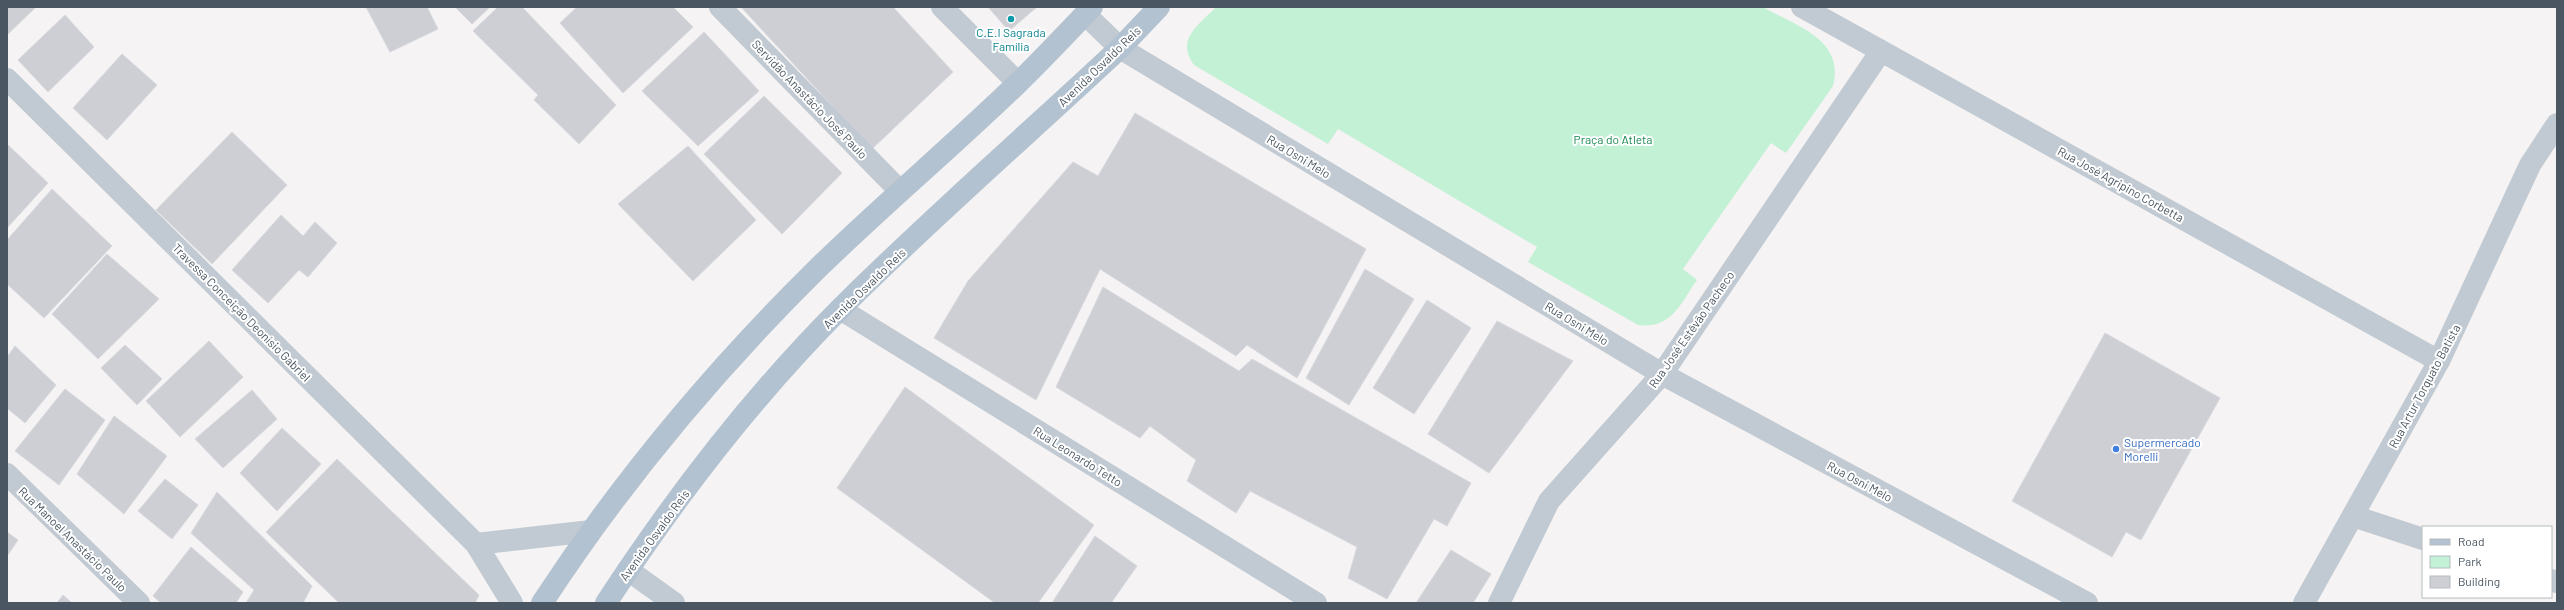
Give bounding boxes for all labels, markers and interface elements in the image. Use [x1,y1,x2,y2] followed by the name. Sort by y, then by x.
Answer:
[1006,14,1016,24] marker: C.E.I Sagrada Família
[1055,23,1143,109] street label: Avenida Osvaldo Reis
[976,25,1046,53] place label: C.E.I Sagrada Família
[750,37,870,161] street label: Servidão Anastácio José Paulo
[1265,132,1333,180] street label: Rua Osni Melo
[1574,132,1652,146] park label: Praça do Atleta
[2055,143,2187,225] street label: Rua José Agripino Corbetta
[170,240,314,384] street label: Travessa Conceição Deonísio Gabriel
[820,245,908,331] street label: Avenida Osvaldo Reis
[1645,268,1737,390] street label: Rua José Estêvão Pacheco
[1543,299,1611,347] street label: Rua Osni Melo
[2385,322,2463,450] street label: Rua Artur Torquato Batista
[1031,423,1125,489] street label: Rua Leonardo Tetto
[2124,435,2201,463] place label: Supermercado Morelli
[2111,444,2121,454] marker: Supermercado Morelli
[1825,458,1895,504] street label: Rua Osni Melo
[16,484,130,594] street label: Rua Manoel Anastácio Paulo
[616,487,692,583] street label: Avenida Osvaldo Reis
[2422,526,2552,598] legend
[2458,534,2485,548] text: Road
[2458,554,2482,568] text: Park
[2458,574,2500,588] text: Building

